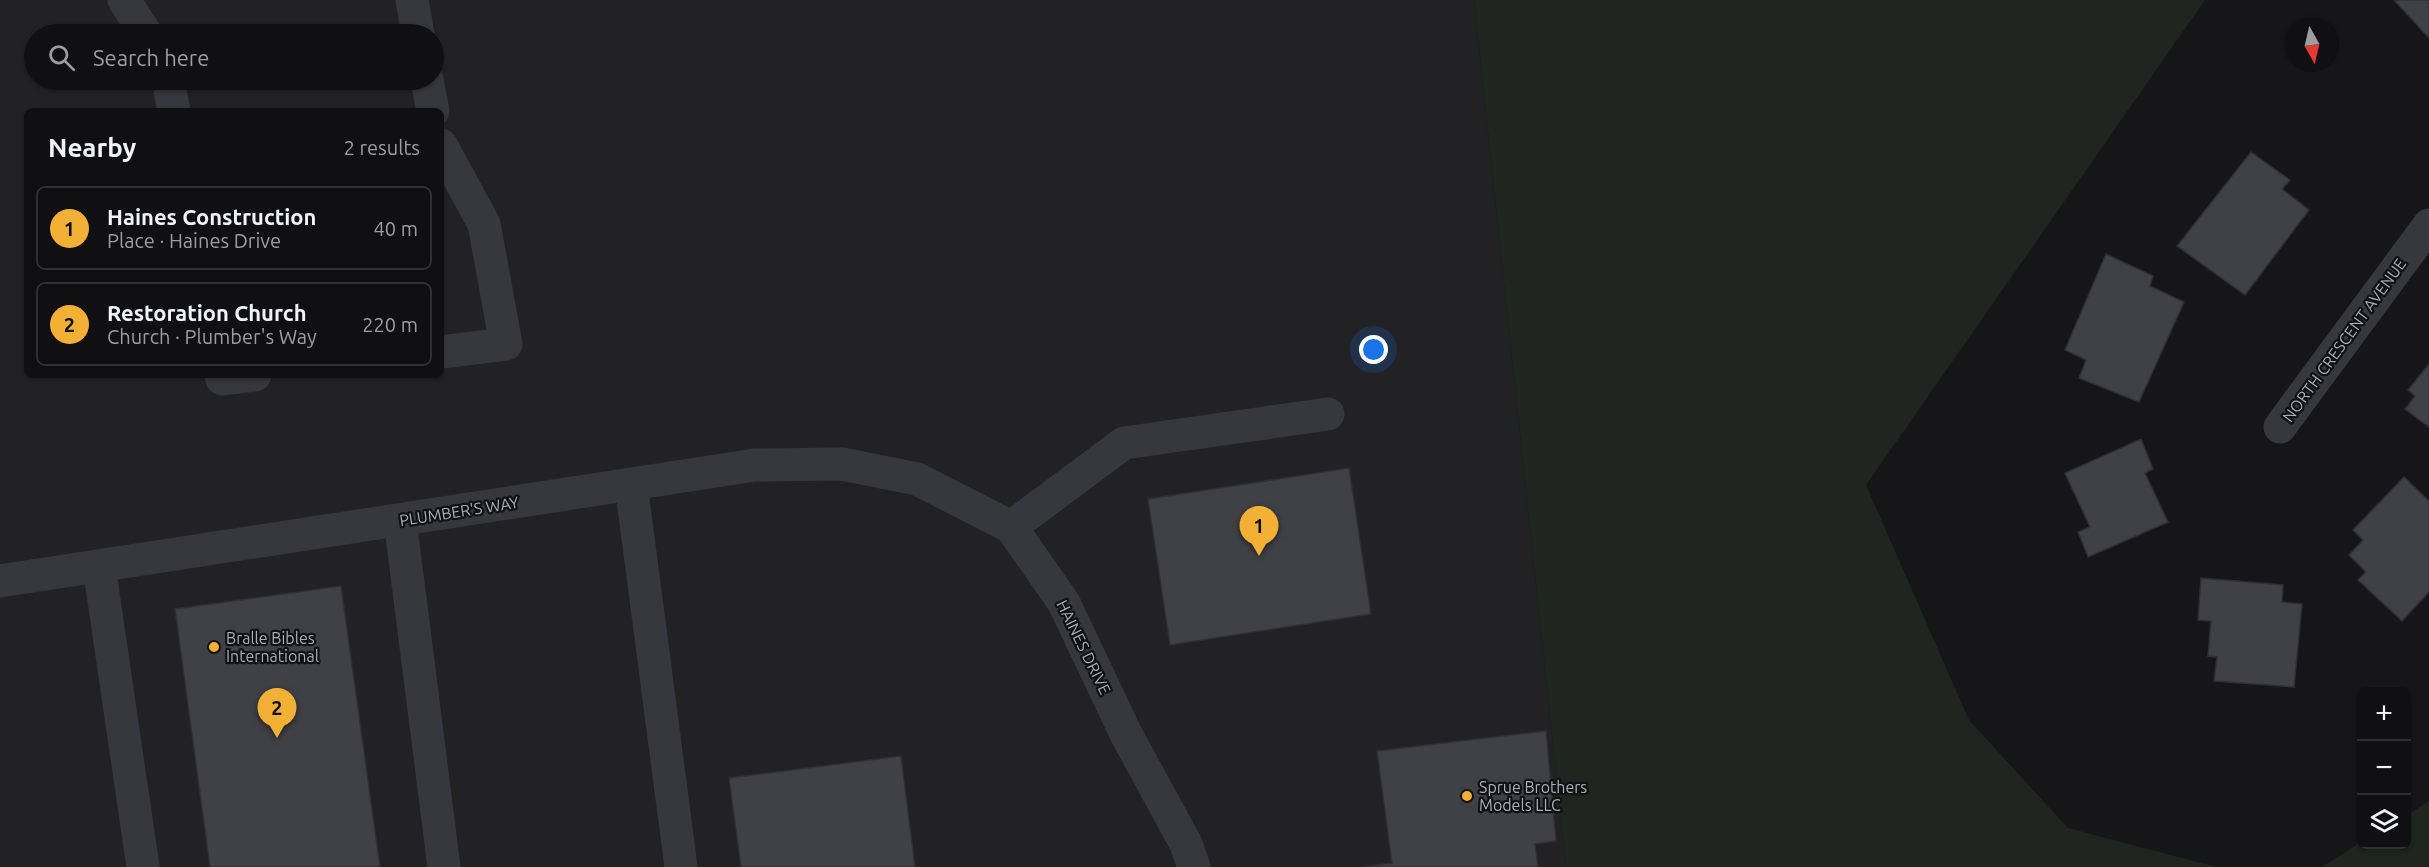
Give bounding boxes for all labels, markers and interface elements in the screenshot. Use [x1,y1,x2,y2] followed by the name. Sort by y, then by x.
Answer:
[2285,18,2339,72] north arrow
[24,24,444,90] search box
[45,41,78,74] icon: search
[93,45,209,70] text: Search here
[48,133,136,162] text: Nearby
[344,136,420,159] text: 2 results
[107,204,316,229] text: Haines Construction
[64,217,75,240] text: 1
[374,217,418,240] text: 40 m
[107,229,281,252] text: Place · Haines Drive
[2279,255,2409,425] street label: NORTH CRESCENT AVENUE
[107,300,307,325] text: Restoration Church
[64,313,75,336] text: 2
[362,313,418,336] text: 220 m
[107,325,317,348] text: Church · Plumber's Way
[1359,335,1388,364] your location
[398,493,521,529] street label: PLUMBER'S WAY
[1240,506,1278,556] pin: 1
[1053,597,1115,697] street label: HAINES DRIVE
[226,629,319,665] place label: Bralle Bibles International
[207,640,221,654] marker: Bralle Bibles International
[2357,687,2411,849] map controls
[2357,687,2411,741] button: +
[258,688,296,738] pin: 2
[2357,741,2411,795] button: −
[1479,778,1587,814] place label: Sprue Brothers Models LLC
[1460,789,1474,803] marker: Sprue Brothers Models LLC
[2357,795,2411,849] button: layers

